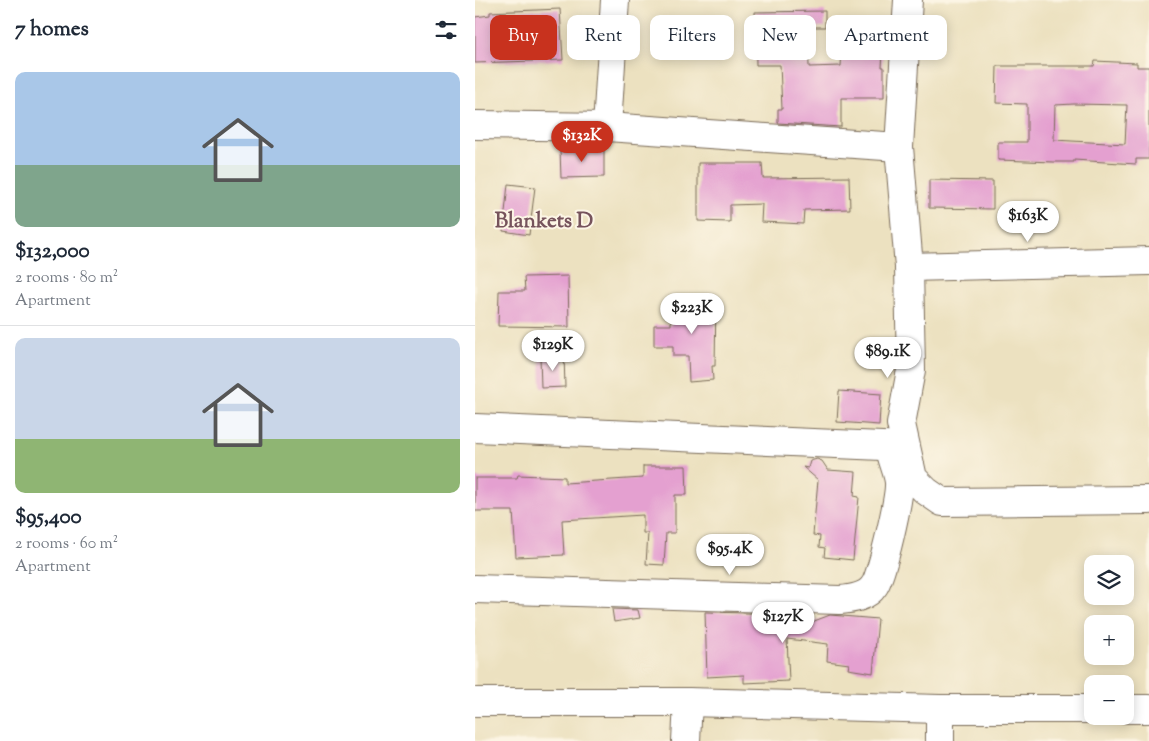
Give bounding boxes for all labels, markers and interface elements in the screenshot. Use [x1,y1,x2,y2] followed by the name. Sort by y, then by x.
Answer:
[15,15,89,45] text: 7 homes
[490,15,557,60] chip: Buy
[567,15,640,60] chip: Rent
[650,15,734,60] chip: Filters
[744,15,816,60] chip: New
[826,15,947,60] chip: Apartment
[432,16,460,44] icon: filters
[193,105,283,195] icon: home
[547,120,617,163] pin: $132K
[562,125,602,148] text: $132K
[993,200,1063,243] pin: $163K
[1008,205,1048,228] text: $163K
[495,207,594,237] district label: Blankets D
[15,237,90,267] text: $132,000
[15,267,118,290] text: 2 rooms · 80 m²
[15,290,91,313] text: Apartment
[657,292,727,335] pin: $223K
[671,297,713,320] text: $223K
[518,330,588,372] pin: $129K
[533,334,573,357] text: $129K
[847,336,929,379] pin: $89.1K
[865,341,911,364] text: $89.1K
[193,370,283,460] icon: home
[15,503,82,533] text: $95,400
[15,533,118,556] text: 2 rooms · 60 m²
[689,534,771,576] pin: $95.4K
[707,538,753,561] text: $95.4K
[1084,555,1134,725] map controls
[1084,555,1134,605] button: layers
[15,556,91,579] text: Apartment
[748,602,818,644] pin: $127K
[762,606,804,629] text: $127K
[1084,615,1134,665] button: +
[1084,675,1134,725] button: −

